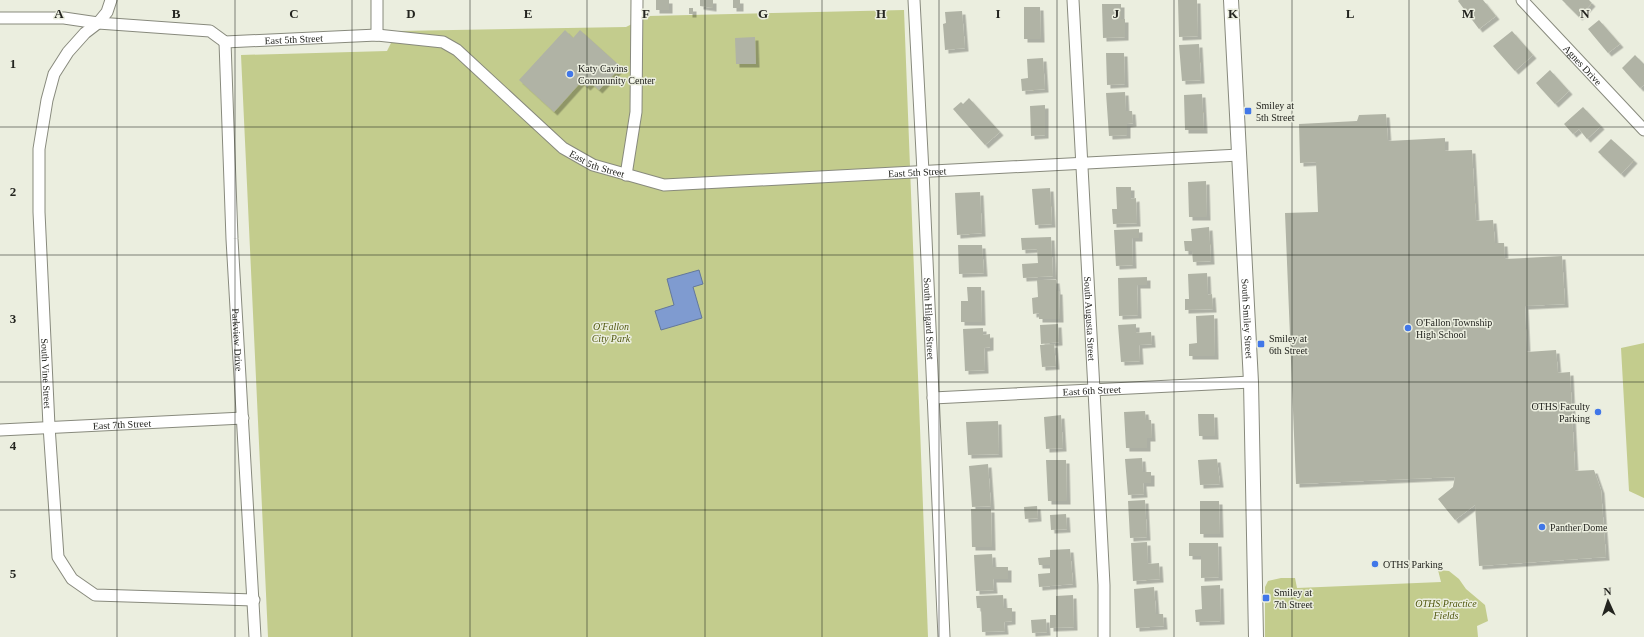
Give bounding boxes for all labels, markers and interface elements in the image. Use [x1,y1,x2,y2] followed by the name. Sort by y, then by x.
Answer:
[54,6,64,21] text: A
[172,6,181,21] text: B
[289,6,299,21] text: C
[406,6,416,21] text: D
[524,6,532,21] text: E
[642,6,650,21] text: F
[758,6,768,21] text: G
[876,6,886,21] text: H
[995,6,1001,21] text: I
[1113,6,1120,21] text: J
[1228,6,1239,21] text: K
[1346,6,1355,21] text: L
[1462,6,1474,21] text: M
[1580,6,1590,21] text: N
[264,32,323,46] street label: East 5th Street
[1561,43,1604,88] street label: Agnes Drive
[10,56,16,71] text: 1
[578,63,656,86] place label: Katy Cavins Community Center
[565,69,575,79] marker: Katy Cavins Community Center
[1256,100,1295,123] place label: Smiley at 5th Street
[1243,106,1253,116] marker: Smiley at 5th Street
[567,148,626,180] street label: East 5th Street
[888,165,947,179] street label: East 5th Street
[10,184,16,199] text: 2
[1082,276,1097,361] street label: South Augusta Street
[922,277,936,360] street label: South Hilgard Street
[1240,278,1255,359] street label: South Smiley Street
[230,308,245,372] street label: Parkview Drive
[10,311,17,326] text: 3
[1416,317,1492,340] place label: O'Fallon Township High School
[592,321,631,344] park label: O'Fallon City Park
[1403,323,1413,333] marker: O'Fallon Township High School
[1269,333,1308,356] place label: Smiley at 6th Street
[39,338,53,409] street label: South Vine Street
[1256,339,1266,349] marker: Smiley at 6th Street
[1062,384,1121,397] street label: East 6th Street
[1531,401,1590,424] place label: OTHS Faculty Parking
[1593,407,1603,417] marker: OTHS Faculty Parking
[92,418,152,431] street label: East 7th Street
[10,438,17,453] text: 4
[1537,522,1547,532] marker: Panther Dome
[1550,522,1608,533] place label: Panther Dome
[1370,559,1380,569] marker: OTHS Parking
[1383,559,1443,570] place label: OTHS Parking
[10,566,17,581] text: 5
[1588,581,1628,621] north arrow
[1603,585,1612,597] text: N
[1274,587,1313,610] place label: Smiley at 7th Street
[1261,593,1271,603] marker: Smiley at 7th Street
[1415,598,1477,621] park label: OTHS Practice Fields

